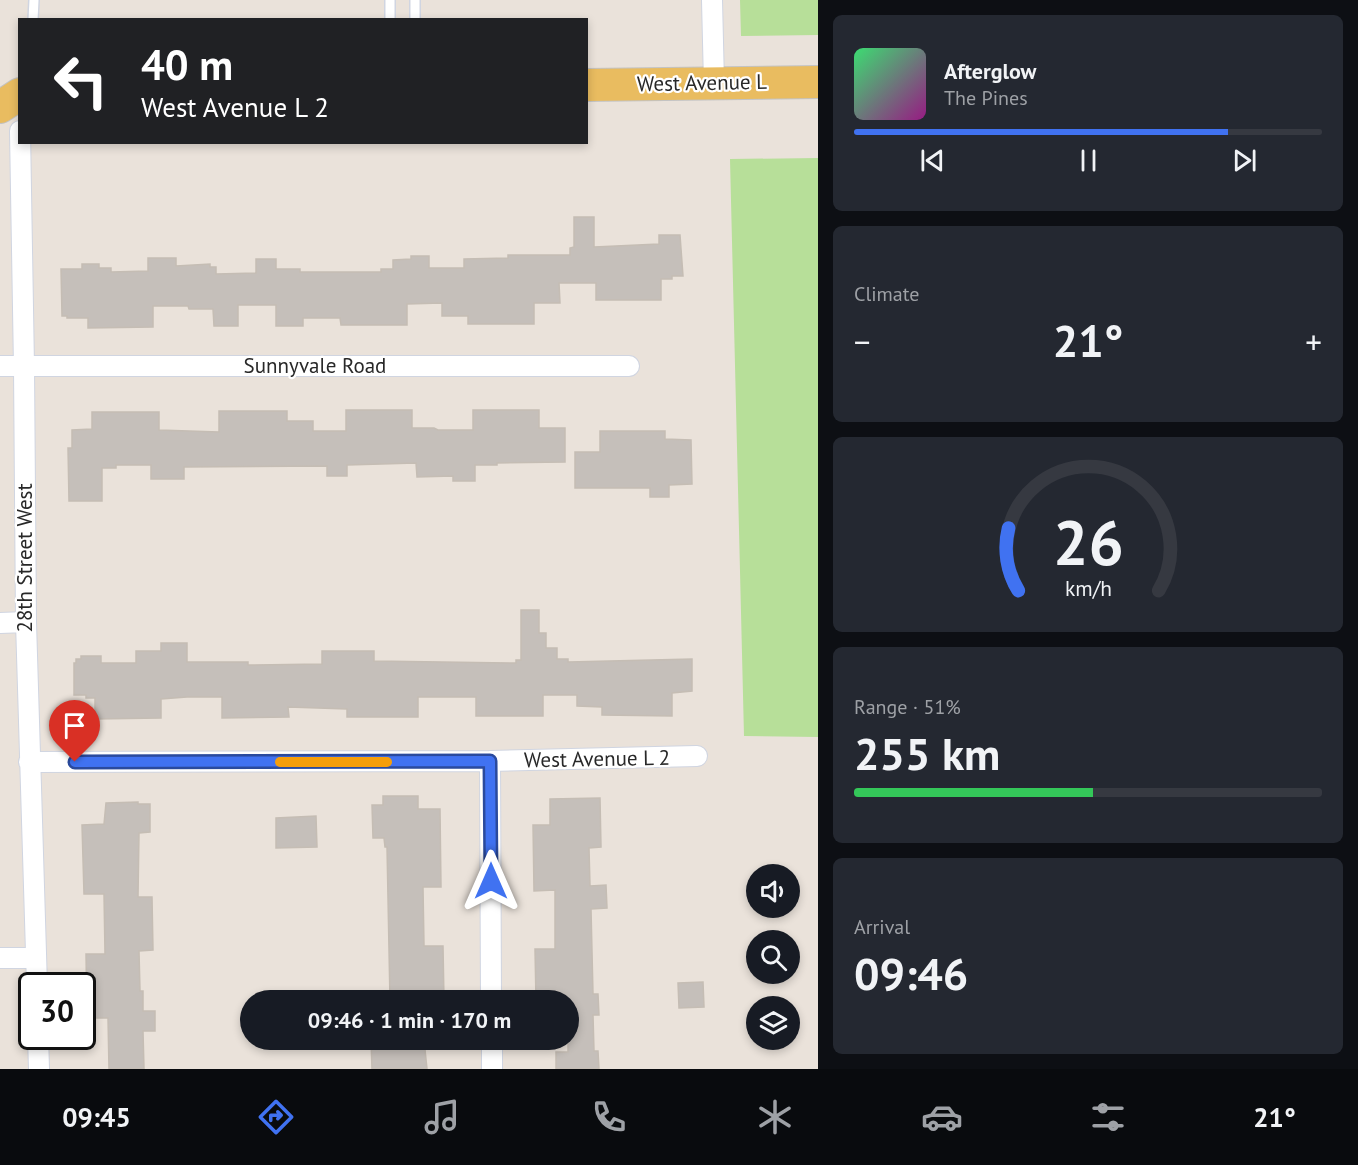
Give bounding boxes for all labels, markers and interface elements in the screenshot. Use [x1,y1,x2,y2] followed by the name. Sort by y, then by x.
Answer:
[141,37,233,92] text: 40 m
[42,42,120,120] icon: left
[944,57,1036,85] text: Afterglow
[637,68,767,97] street label: West Avenue L
[944,85,1028,111] text: The Pines
[141,90,329,124] text: West Avenue L 2
[916,144,949,177] icon: previous
[1072,144,1105,177] icon: pause
[1228,144,1261,177] icon: next
[854,281,920,307] text: Climate
[1053,311,1123,369] text: 21°
[854,320,871,363] text: −
[1305,320,1322,363] text: +
[244,352,386,379] street label: Sunnyvale Road
[11,483,38,633] street label: 28th Street West
[1053,502,1123,583] text: 26
[1064,575,1111,603] text: km/h
[854,694,961,720] text: Range · 51%
[49,700,100,762] pin
[58,709,91,742] icon: arrive
[854,724,1000,782] text: 255 km
[524,744,670,773] street label: West Avenue L 2
[459,849,523,913] position arrow
[746,864,800,1050] map controls
[746,864,800,918] button: sound
[854,914,910,940] text: Arrival
[746,930,800,984] button: search
[854,944,968,1002] text: 09:46
[18,972,96,1050] speed limit sign: 30
[746,996,800,1050] button: layers
[308,1006,511,1034] text: 09:46 · 1 min · 170 m
[255,1096,297,1138] icon: directions
[421,1096,463,1138] icon: music
[588,1096,630,1138] icon: phone
[754,1096,796,1138] icon: climate
[921,1096,963,1138] icon: car
[1087,1096,1129,1138] icon: filters
[62,1100,131,1134] text: 09:45
[1253,1100,1296,1134] text: 21°

